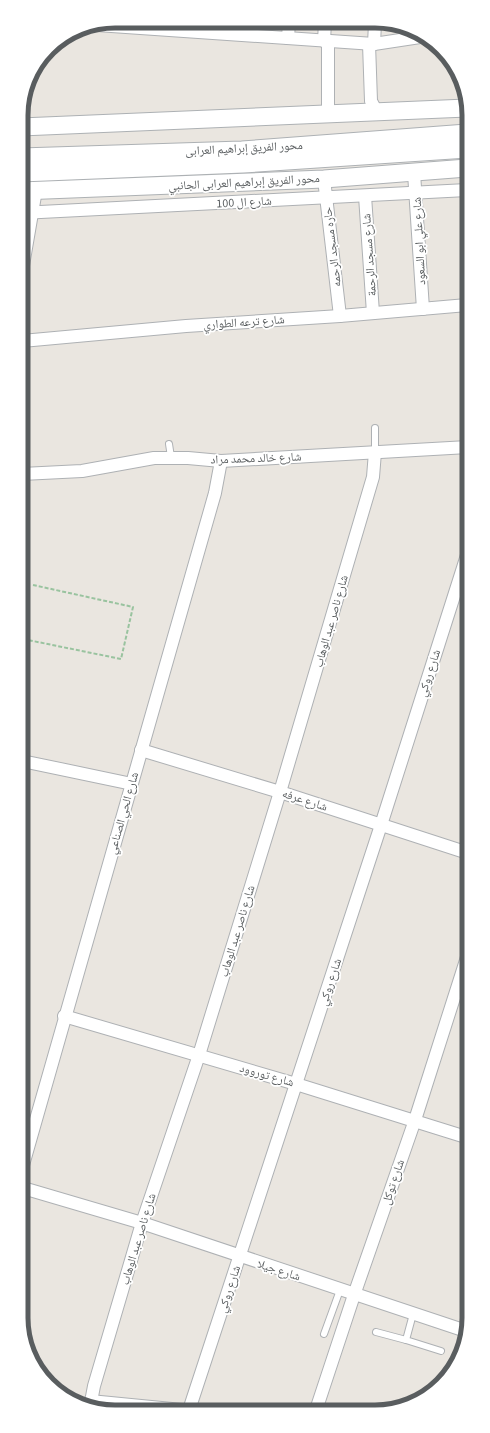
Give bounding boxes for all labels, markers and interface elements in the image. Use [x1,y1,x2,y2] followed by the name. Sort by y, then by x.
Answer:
[185,137,303,160] street label: محور الفريق إبراهيم العرابى
[168,170,320,196] street label: محور الفريق إبراهيم العرابى الجانبي
[216,193,272,212] street label: شارع ال 100
[409,196,431,285] street label: شارع علي ابو السعود
[319,206,346,288] street label: حاره مسجد الرحمه
[358,213,381,297] street label: شارع مسجد الرحمة
[203,311,285,335] street label: شارع ترعه الطواري
[210,448,302,469] street label: شارع خالد محمد مراد
[310,573,353,669] street label: شارع ناصر عبد الوهاب
[414,647,446,699] street label: شارع روكي
[104,770,144,857] street label: شارع الحي الصناعي
[280,785,330,816] street label: شارع عرفه
[215,883,260,979] street label: شارع ناصر عبد الوهاب
[315,956,347,1008] street label: شارع روكي
[238,1060,296,1091] street label: شارع توروود
[378,1157,409,1207] street label: شارع توكل
[116,1191,161,1287] street label: شارع ناصر عبد الوهاب
[255,1256,303,1285] street label: شارع جيلا
[214,1263,246,1315] street label: شارع روكي

